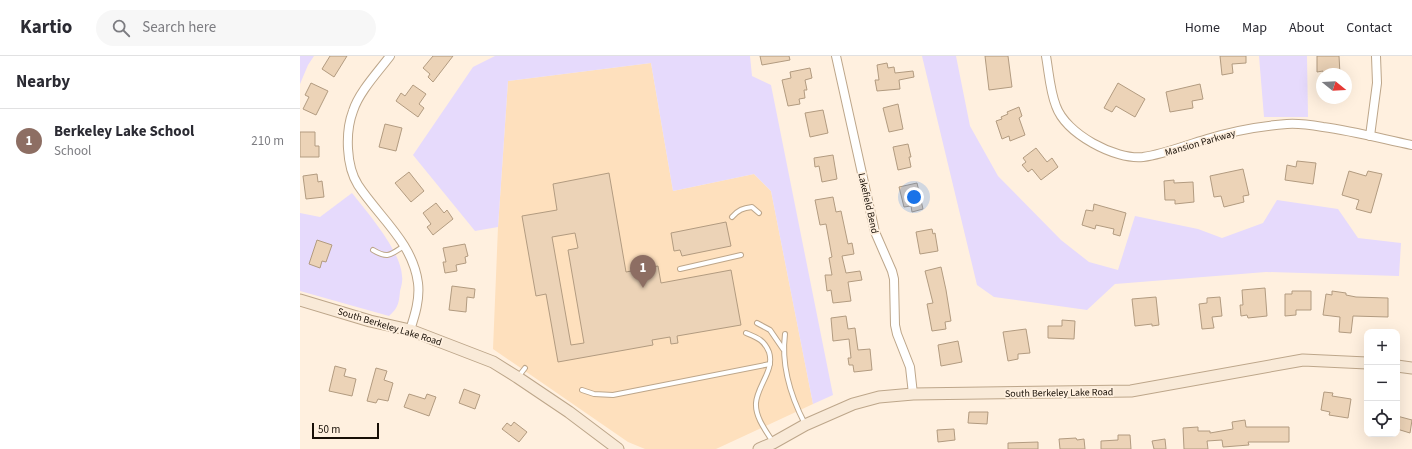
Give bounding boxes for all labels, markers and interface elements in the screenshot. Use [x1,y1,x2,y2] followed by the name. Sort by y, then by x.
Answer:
[96,10,376,46] search box
[20,14,72,41] text: Kartio
[110,17,132,39] icon: search
[142,17,216,38] text: Search here
[1185,18,1220,38] text: Home
[1242,18,1267,38] text: Map
[1289,18,1324,38] text: About
[1346,18,1392,38] text: Contact
[1316,68,1352,104] north arrow
[16,70,70,94] text: Nearby
[54,121,194,142] text: Berkeley Lake School
[1163,126,1238,160] street label: Mansion Parkway
[26,132,32,150] text: 1
[251,132,284,150] text: 210 m
[54,142,91,160] text: School
[854,171,882,235] street label: Lakefield Bend
[904,187,924,207] your location
[630,255,656,288] pin: 1
[336,304,444,349] street label: South Berkeley Lake Road
[1364,329,1400,437] map controls
[1364,329,1400,365] button: +
[1364,365,1400,401] button: −
[1005,385,1113,401] street label: South Berkeley Lake Road
[1364,401,1400,437] button: locate
[312,421,379,440] scale bar
[318,422,340,437] text: 50 m

